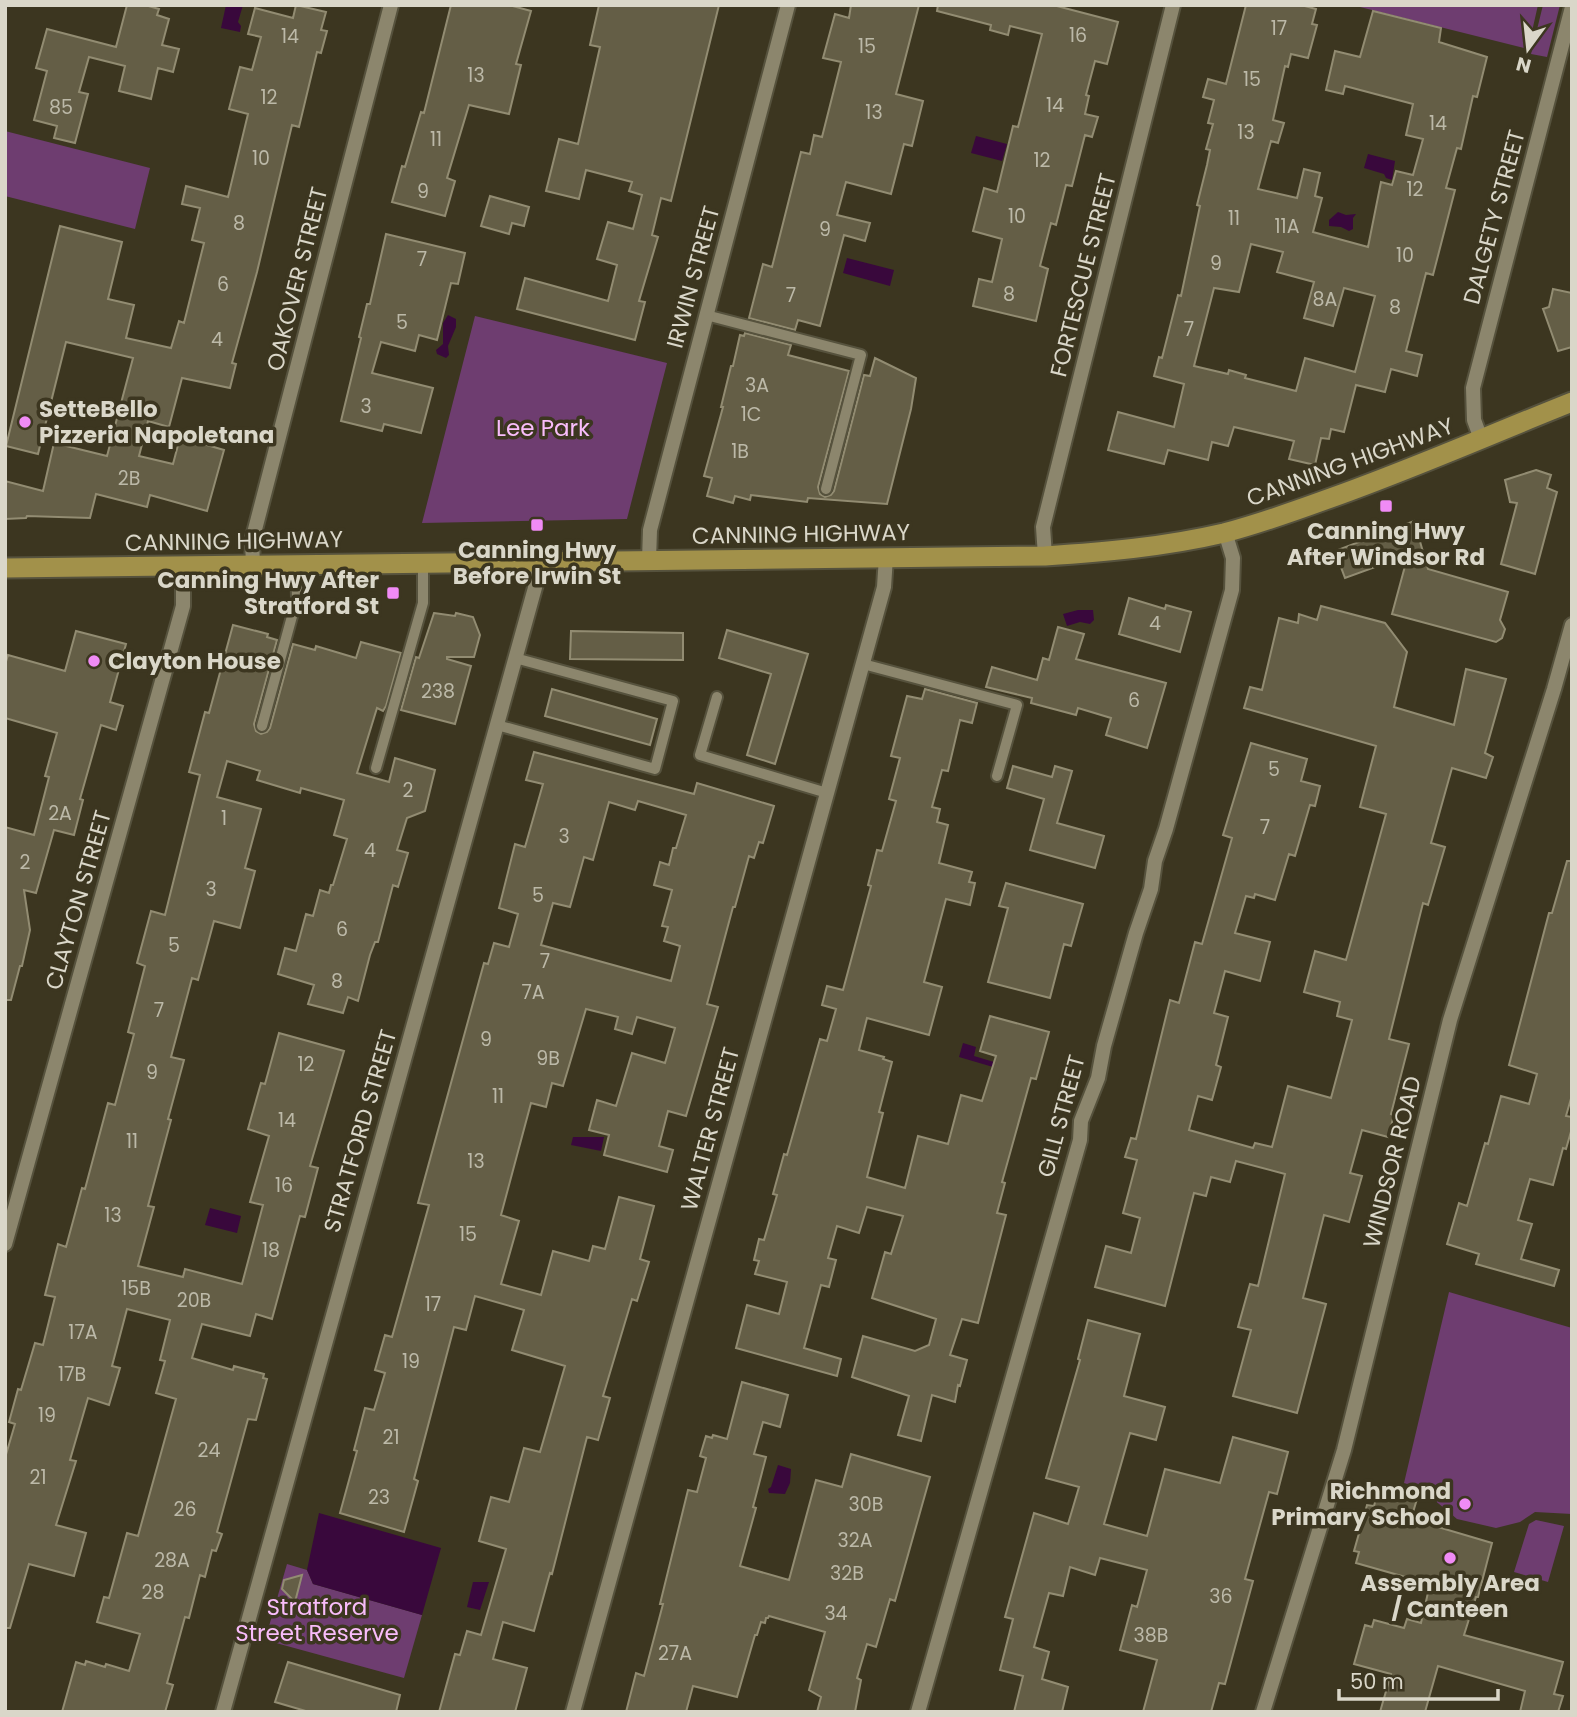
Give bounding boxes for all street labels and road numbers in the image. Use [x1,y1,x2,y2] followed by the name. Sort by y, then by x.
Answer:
[1455,126,1533,308] street label: DALGETY STREET
[1042,170,1124,380] street label: FORTESCUE STREET
[259,183,335,375] street label: OAKOVER STREET
[659,202,727,352] street label: IRWIN STREET
[1242,410,1458,514] street label: CANNING HIGHWAY
[692,516,910,552] street label: CANNING HIGHWAY
[125,523,343,559] street label: CANNING HIGHWAY
[37,806,119,994] street label: CLAYTON STREET
[316,1026,404,1236] street label: STRATFORD STREET
[673,1044,747,1214] street label: WALTER STREET
[1029,1051,1093,1181] street label: GILL STREET
[1355,1073,1429,1251] street label: WINDSOR ROAD

